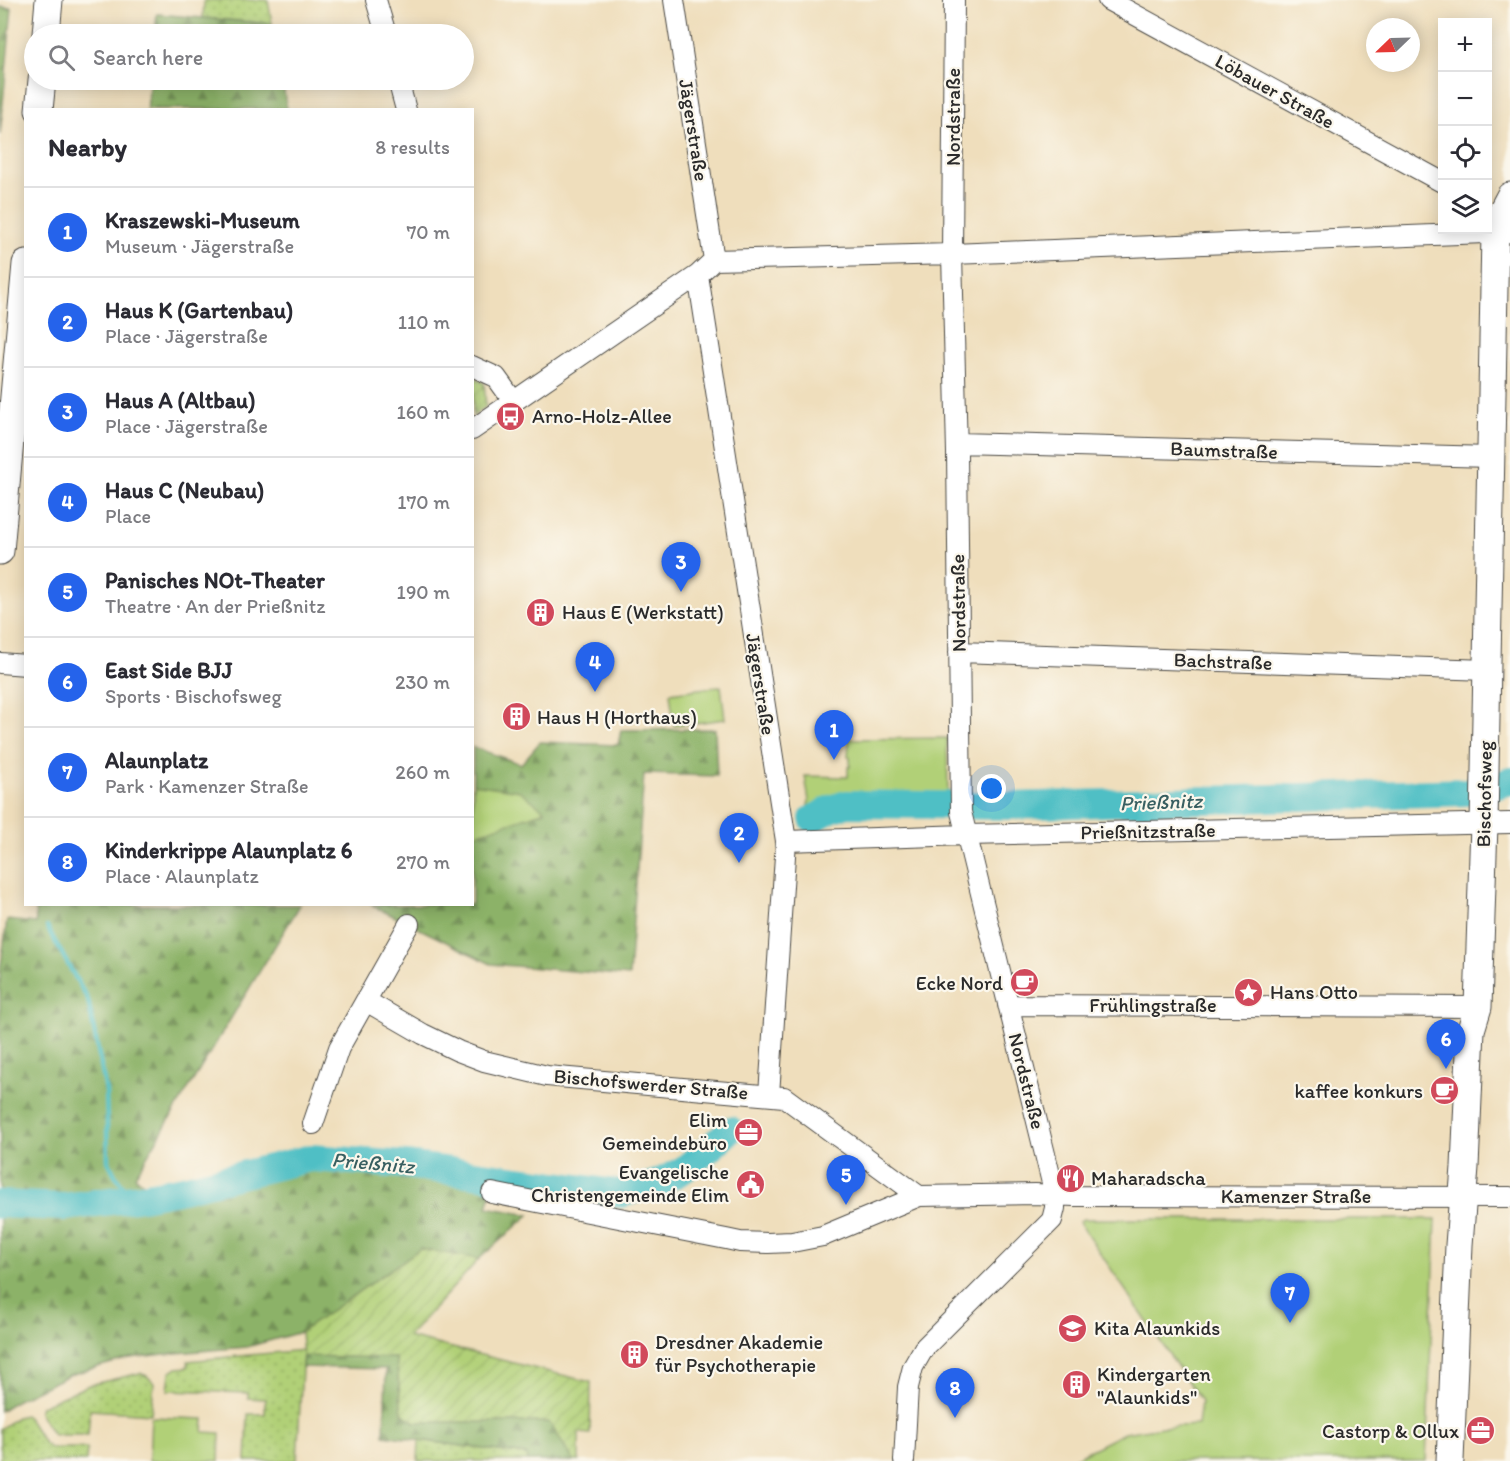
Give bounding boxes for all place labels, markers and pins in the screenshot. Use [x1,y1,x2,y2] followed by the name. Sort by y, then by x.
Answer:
[495,400,527,432] bus stop icon: Arno-Holz-Allee
[532,404,672,428] place label: Arno-Holz-Allee
[662,542,700,592] pin: 3
[525,596,557,628] building icon: Haus E (Werkstatt)
[562,600,724,624] place label: Haus E (Werkstatt)
[576,642,614,692] pin: 4
[500,701,532,733] building icon: Haus H (Horthaus)
[537,705,697,729] place label: Haus H (Horthaus)
[814,710,854,760] pin: 1
[720,814,758,863] pin: 2
[1008,967,1040,999] cafe icon: Ecke Nord
[916,971,1003,995] place label: Ecke Nord
[1233,976,1265,1008] place icon: Hans Otto
[1270,980,1358,1004] place label: Hans Otto
[1426,1020,1466,1069] pin: 6
[1428,1075,1460,1107] cafe icon: kaffee konkurs
[1294,1079,1423,1103] place label: kaffee konkurs
[602,1108,727,1155] place label: Elim Gemeindebüro
[732,1116,764,1148] office icon: Elim Gemeindebüro
[826,1156,866,1205] pin: 5
[531,1160,729,1207] place label: Evangelische Christengemeinde Elim
[1054,1162,1086,1194] restaurant icon: Maharadscha
[1091,1166,1206,1190] place label: Maharadscha
[734,1168,766,1200] public building icon: Evangelische Christengemeinde Elim
[1270,1274,1310,1323] pin: 7
[1057,1312,1089,1344] school or university icon: Kita Alaunkids
[1094,1316,1220,1340] place label: Kita Alaunkids
[655,1330,823,1377] place label: Dresdner Akademie für Psychotherapie
[618,1338,650,1370] building icon: Dresdner Akademie für Psychotherapie
[1097,1362,1211,1409] place label: Kindergarten "Alaunkids"
[936,1368,974,1418] pin: 8
[1060,1369,1092,1401] building icon: Kindergarten "Alaunkids"
[1464,1415,1496,1447] office icon: Castorp & Ollux
[1322,1419,1459,1443] place label: Castorp & Ollux

